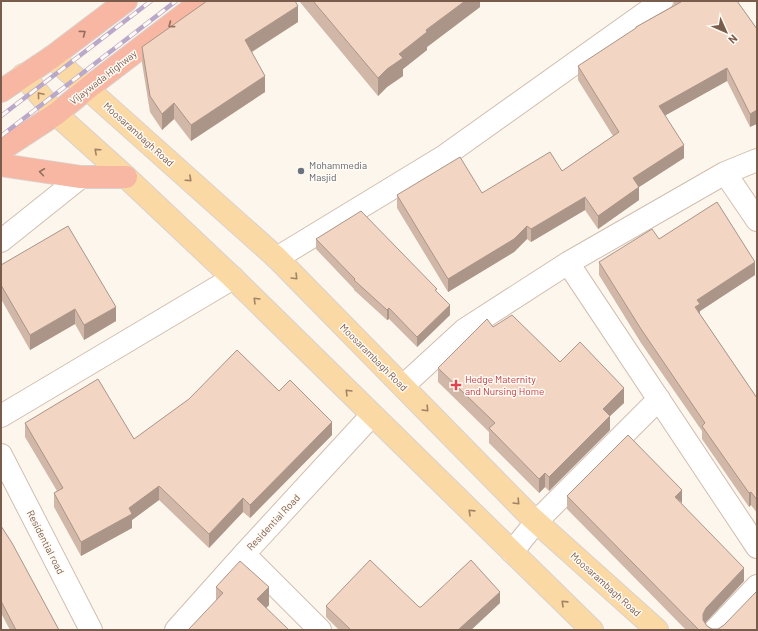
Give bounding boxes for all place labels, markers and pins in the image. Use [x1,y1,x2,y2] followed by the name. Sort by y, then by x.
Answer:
[309,159,367,183] place label: Mohammedia Masjid
[296,166,306,176] marker: Mohammedia Masjid
[465,373,544,397] place label: Hedge Maternity and Nursing Home
[450,379,462,391] marker: Hedge Maternity and Nursing Home

